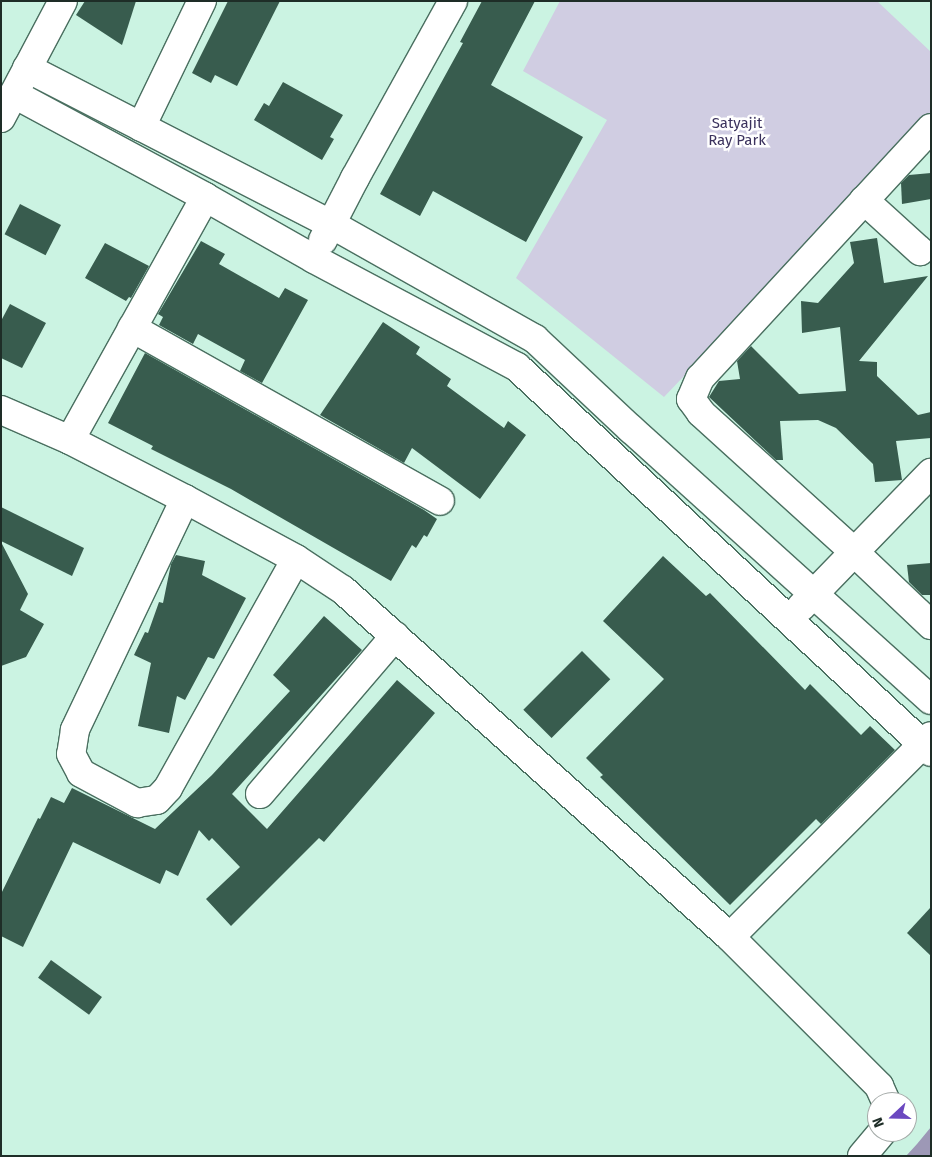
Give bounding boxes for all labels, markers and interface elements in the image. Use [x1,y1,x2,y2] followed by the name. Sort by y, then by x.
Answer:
[708,114,766,149] park label: Satyajit Ray Park
[867,1092,917,1142] north arrow
[869,1115,888,1130] text: N

